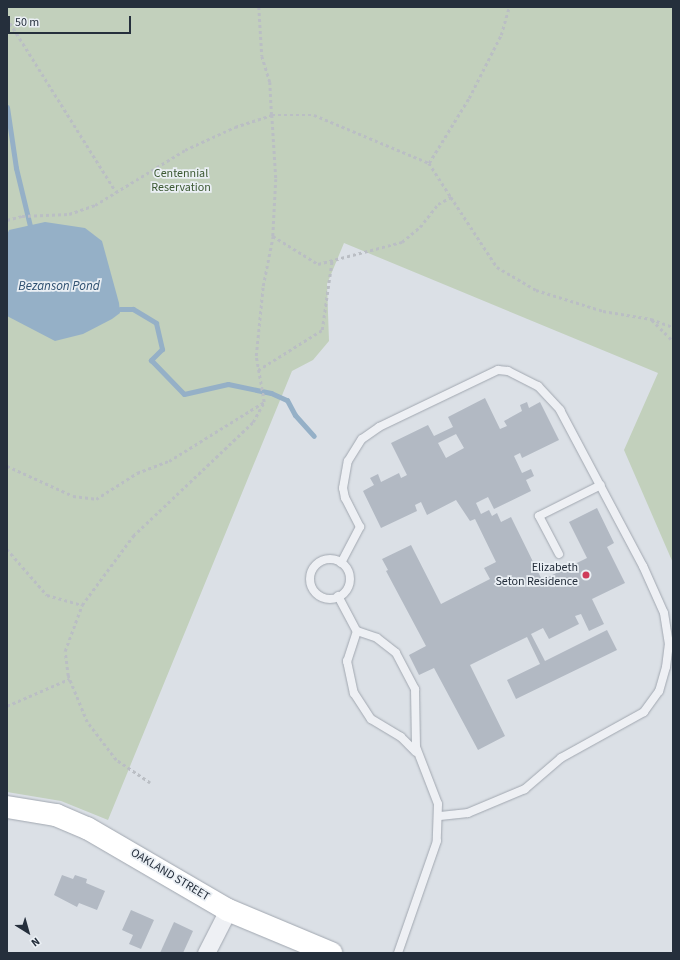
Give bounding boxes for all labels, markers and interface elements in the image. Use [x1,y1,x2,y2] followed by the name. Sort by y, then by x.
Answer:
[10,8,133,34] scale bar
[15,14,39,31] text: 50 m
[151,167,211,195] park label: Centennial Reservation
[18,278,100,294] water label: Bezanson Pond
[495,561,578,589] place label: Elizabeth Seton Residence
[581,570,591,580] marker: Elizabeth Seton Residence
[128,846,212,904] street label: OAKLAND STREET
[8,912,48,952] north arrow
[28,934,43,950] text: N

